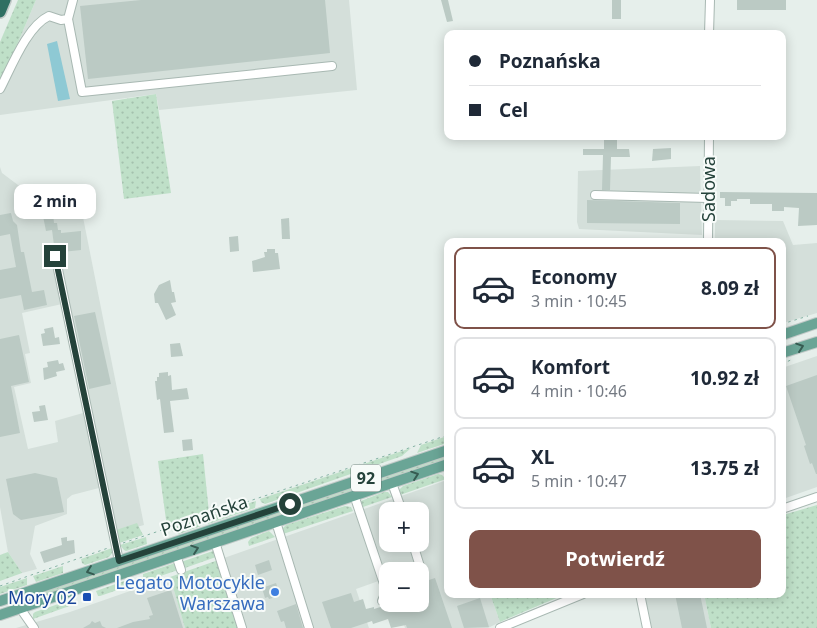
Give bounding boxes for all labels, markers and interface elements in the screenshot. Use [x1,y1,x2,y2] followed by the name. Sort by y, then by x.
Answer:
[499,48,601,74] text: Poznańska
[499,97,528,123] text: Cel
[696,156,720,222] street label: Sadowa
[14,184,96,218] callout: 2 min
[33,190,77,212] text: 2 min
[44,245,66,267] route end
[531,264,617,290] text: Economy
[471,266,516,311] icon: car
[701,275,759,301] text: 8.09 zł
[531,290,627,312] text: 3 min · 10:45
[795,343,803,353] one-way arrow
[531,354,610,380] text: Komfort
[471,356,516,401] icon: car
[690,365,759,391] text: 10.92 zł
[531,380,627,402] text: 4 min · 10:46
[531,444,554,470] text: XL
[471,446,516,491] icon: car
[690,455,759,481] text: 13.75 zł
[351,464,381,492] road number: 92
[411,470,419,480] one-way arrow
[531,470,627,492] text: 5 min · 10:47
[157,489,251,541] street label: Poznańska
[279,493,301,515] route start
[379,502,429,612] map controls
[379,502,429,552] button: +
[469,530,761,588] button: Potwierdź
[190,545,199,555] one-way arrow
[379,562,429,612] button: −
[86,565,95,575] one-way arrow
[115,570,265,615] place label: Legato Motocykle Warszawa
[8,585,77,609] place label: Mory 02
[269,586,281,598] marker: Legato Motocykle Warszawa
[81,591,93,603] marker: Mory 02

